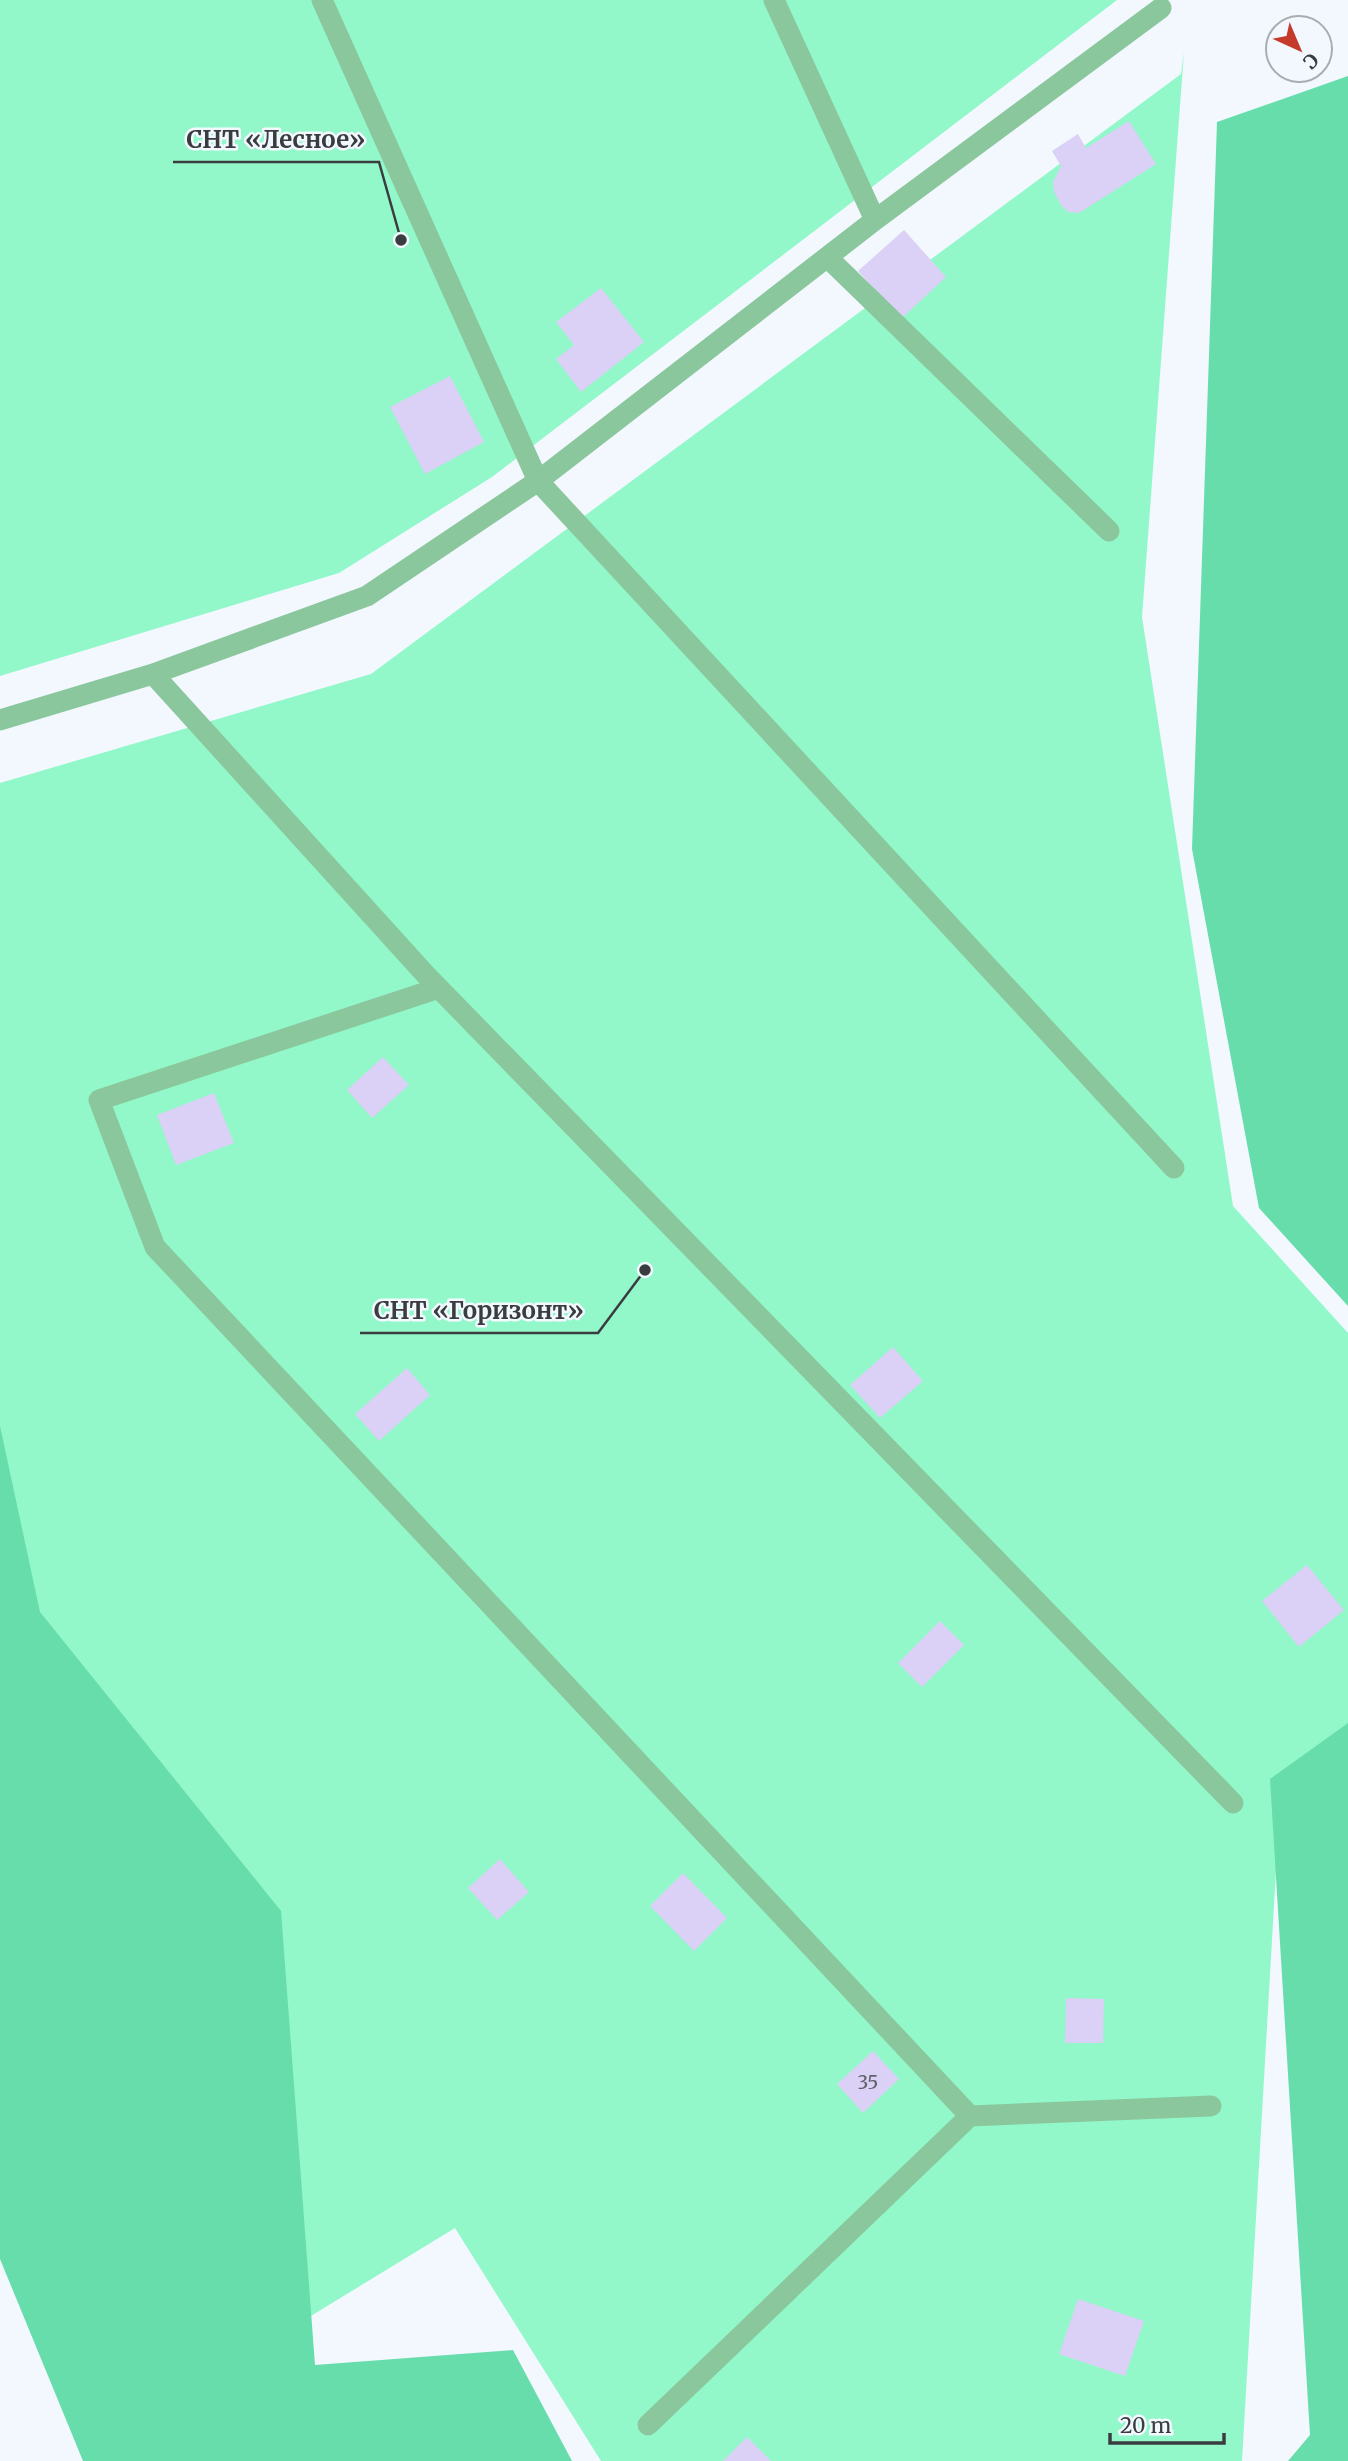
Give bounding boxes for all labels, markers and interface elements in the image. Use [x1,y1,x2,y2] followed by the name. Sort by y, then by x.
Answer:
[1264,14,1334,84] north arrow
[1298,48,1324,74] text: С
[173,117,379,162] callout: СНТ «Лесное»
[187,124,365,155] text: СНТ «Лесное»
[360,1288,598,1333] callout: СНТ «Горизонт»
[374,1295,584,1326] text: СНТ «Горизонт»
[858,2070,878,2094] house number: 35
[1110,2402,1224,2446] scale bar
[1120,2412,1172,2439] text: 20 m

